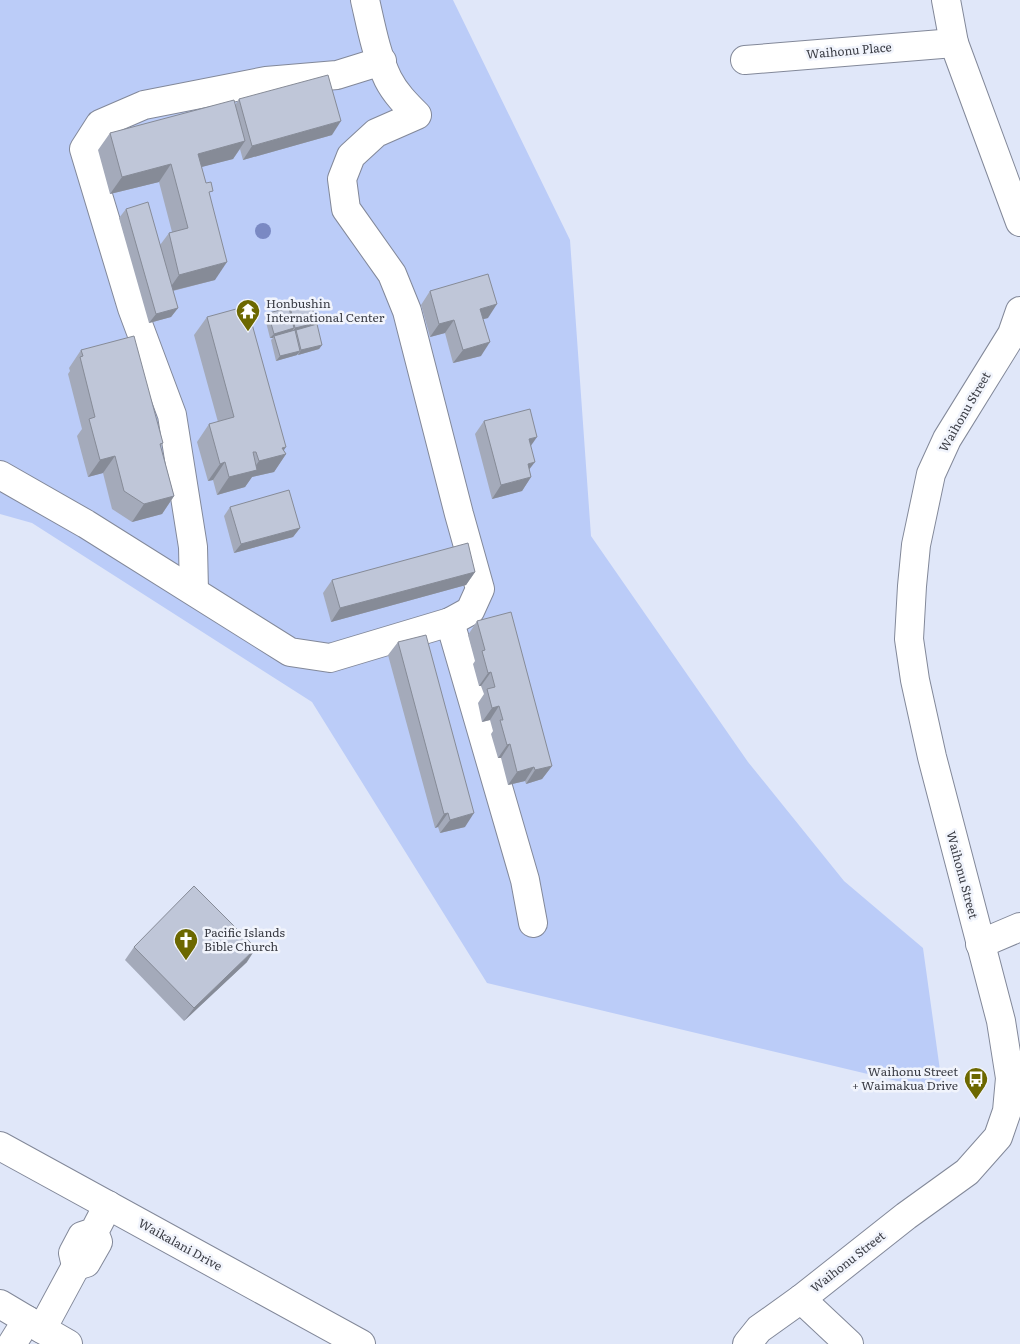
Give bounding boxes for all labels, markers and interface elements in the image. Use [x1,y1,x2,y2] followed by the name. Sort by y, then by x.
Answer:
[805,37,892,63] street label: Waihonu Place
[266,294,385,326] place label: Honbushin International Center
[235,298,261,332] temple icon: Honbushin International Center
[934,368,995,455] street label: Waihonu Street
[943,829,983,921] street label: Waihonu Street
[204,923,286,955] place label: Pacific Islands Bible Church
[173,927,199,961] church icon: Pacific Islands Bible Church
[852,1062,958,1094] place label: Waihonu Street + Waimakua Drive
[963,1066,989,1100] bus stop icon: Waihonu Street + Waimakua Drive
[135,1214,226,1275] street label: Waikalani Drive
[806,1226,889,1296] street label: Waihonu Street

